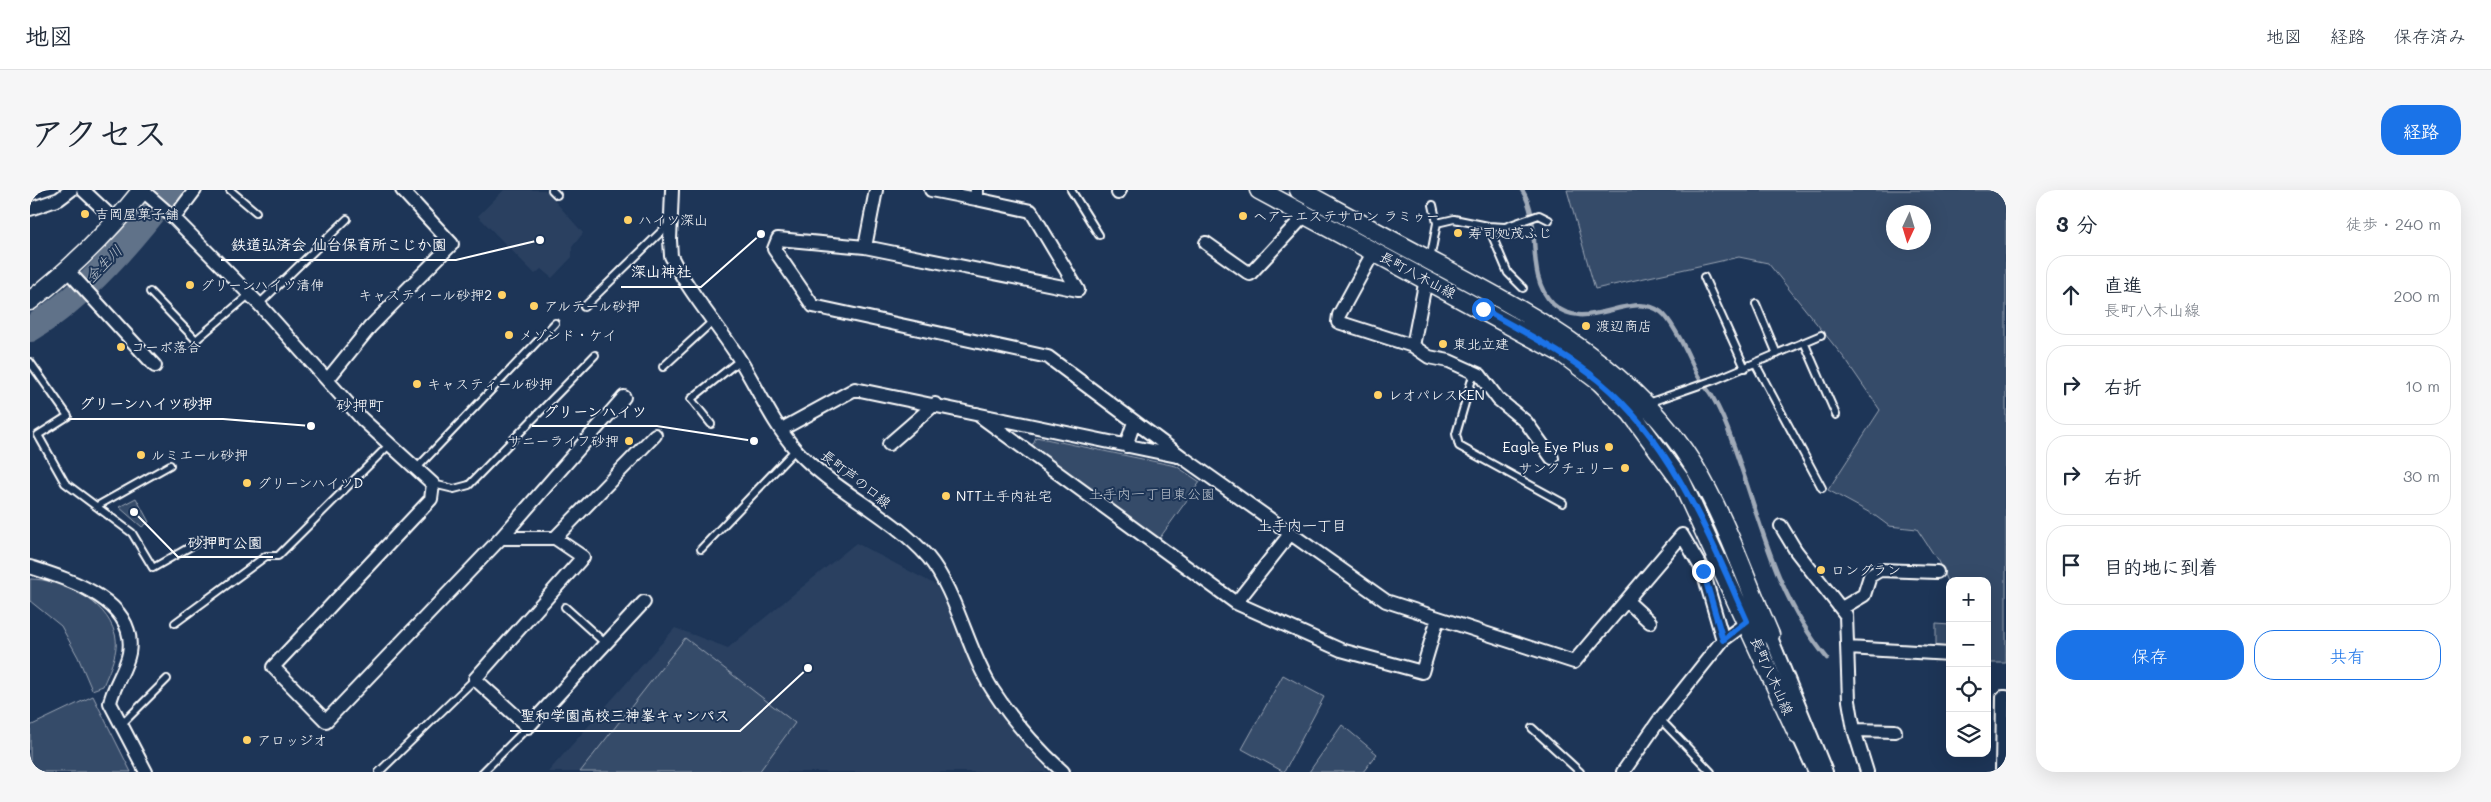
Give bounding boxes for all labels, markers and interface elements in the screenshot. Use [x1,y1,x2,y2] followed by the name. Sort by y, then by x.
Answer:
[25,20,73,51] text: 地図
[2266,24,2302,48] text: 地図
[2330,24,2366,48] text: 経路
[2394,24,2466,48] text: 保存済み
[2381,105,2461,155] button: 経路
[30,109,168,155] text: アクセス
[95,204,179,223] place label: 吉岡屋菓子舗
[1886,205,1931,250] north arrow
[1253,206,1440,225] place label: ヘアーエステサロン ラミゥー
[79,208,91,220] marker: 吉岡屋菓子舗
[638,210,708,229] place label: ハイツ深山
[1237,210,1249,222] marker: ヘアーエステサロン ラミゥー
[2056,210,2097,237] text: 3 分
[2346,213,2441,234] text: 徒歩 · 240 m
[622,214,634,226] marker: ハイツ深山
[1468,223,1552,242] place label: 寿司処茂ふじ
[1452,227,1464,239] marker: 寿司処茂ふじ
[221,230,456,260] callout: 鉄道弘済会 仙台保育所こじか園
[231,234,447,254] text: 鉄道弘済会 仙台保育所こじか園
[80,240,126,286] water label: 金生川
[1377,246,1460,303] street label: 長町八木山線
[621,257,701,287] callout: 深山神社
[631,261,691,281] text: 深山神社
[2104,272,2142,297] text: 直進
[200,275,325,294] place label: グリーンハイツ清伸
[184,279,196,291] marker: グリーンハイツ清伸
[2057,281,2085,309] icon: ahead
[358,285,492,304] place label: キャスティール砂押2
[2393,285,2440,306] text: 200 m
[496,289,508,301] marker: キャスティール砂押2
[544,296,640,315] place label: アルテール砂押
[1472,298,1495,321] route start
[2104,299,2200,320] text: 長町八木山線
[528,300,540,312] marker: アルテール砂押
[1596,316,1652,335] place label: 渡辺商店
[1580,320,1592,332] marker: 渡辺商店
[519,325,616,344] place label: メゾンド・ケイ
[503,329,515,341] marker: メゾンド・ケイ
[1453,334,1509,353] place label: 東北立建
[131,337,201,356] place label: コーポ落合
[1437,338,1449,350] marker: 東北立建
[115,341,127,353] marker: コーポ落合
[2057,371,2085,399] icon: right
[427,374,553,393] place label: キャスティール砂押
[2104,374,2142,399] text: 右折
[2405,375,2440,396] text: 10 m
[411,378,423,390] marker: キャスティール砂押
[1388,385,1485,404] place label: レオパレスKEN
[68,389,223,419] callout: グリーンハイツ砂押
[1372,389,1384,401] marker: レオパレスKEN
[79,393,213,413] text: グリーンハイツ砂押
[336,394,384,415] district label: 砂押町
[532,396,657,426] callout: グリーンハイツ
[543,401,647,421] text: グリーンハイツ
[508,431,619,450] place label: サニーライフ砂押
[623,435,635,447] marker: サニーライフ砂押
[1502,437,1599,456] place label: Eagle Eye Plus
[1603,441,1615,453] marker: Eagle Eye Plus
[151,445,248,464] place label: ルミエール砂押
[817,445,895,512] street label: 長町芦の口線
[135,449,147,461] marker: ルミエール砂押
[1518,458,1615,477] place label: サンクチェリー
[2057,461,2085,489] icon: right
[1619,462,1631,474] marker: サンクチェリー
[2104,464,2142,489] text: 右折
[2403,465,2440,486] text: 30 m
[257,473,363,492] place label: グリーンハイツD
[241,477,253,489] marker: グリーンハイツD
[1089,484,1215,503] park label: 土手内一丁目東公園
[956,486,1052,505] place label: NTT土手内社宅
[940,490,952,502] marker: NTT土手内社宅
[1257,515,1347,535] district label: 土手内一丁目
[178,527,273,557] callout: 砂押町公園
[187,532,263,552] text: 砂押町公園
[2057,551,2085,579] icon: arrive
[2104,554,2218,579] text: 目的地に到着
[1692,560,1715,583] route end
[1831,560,1901,579] place label: ロングラン
[1815,564,1827,576] marker: ロングラン
[1946,577,1991,757] map controls
[1946,577,1991,622] button: +
[1946,622,1991,667] button: −
[2056,630,2244,680] button: 保存
[2254,630,2441,680] button: 共有
[1747,634,1798,718] street label: 長町八木山線
[1946,667,1991,712] button: locate
[510,701,740,731] callout: 聖和学園高校三神峯キャンパス
[520,705,730,725] text: 聖和学園高校三神峯キャンパス
[1946,712,1991,757] button: layers
[257,730,327,749] place label: アロッジオ
[241,734,253,746] marker: アロッジオ

